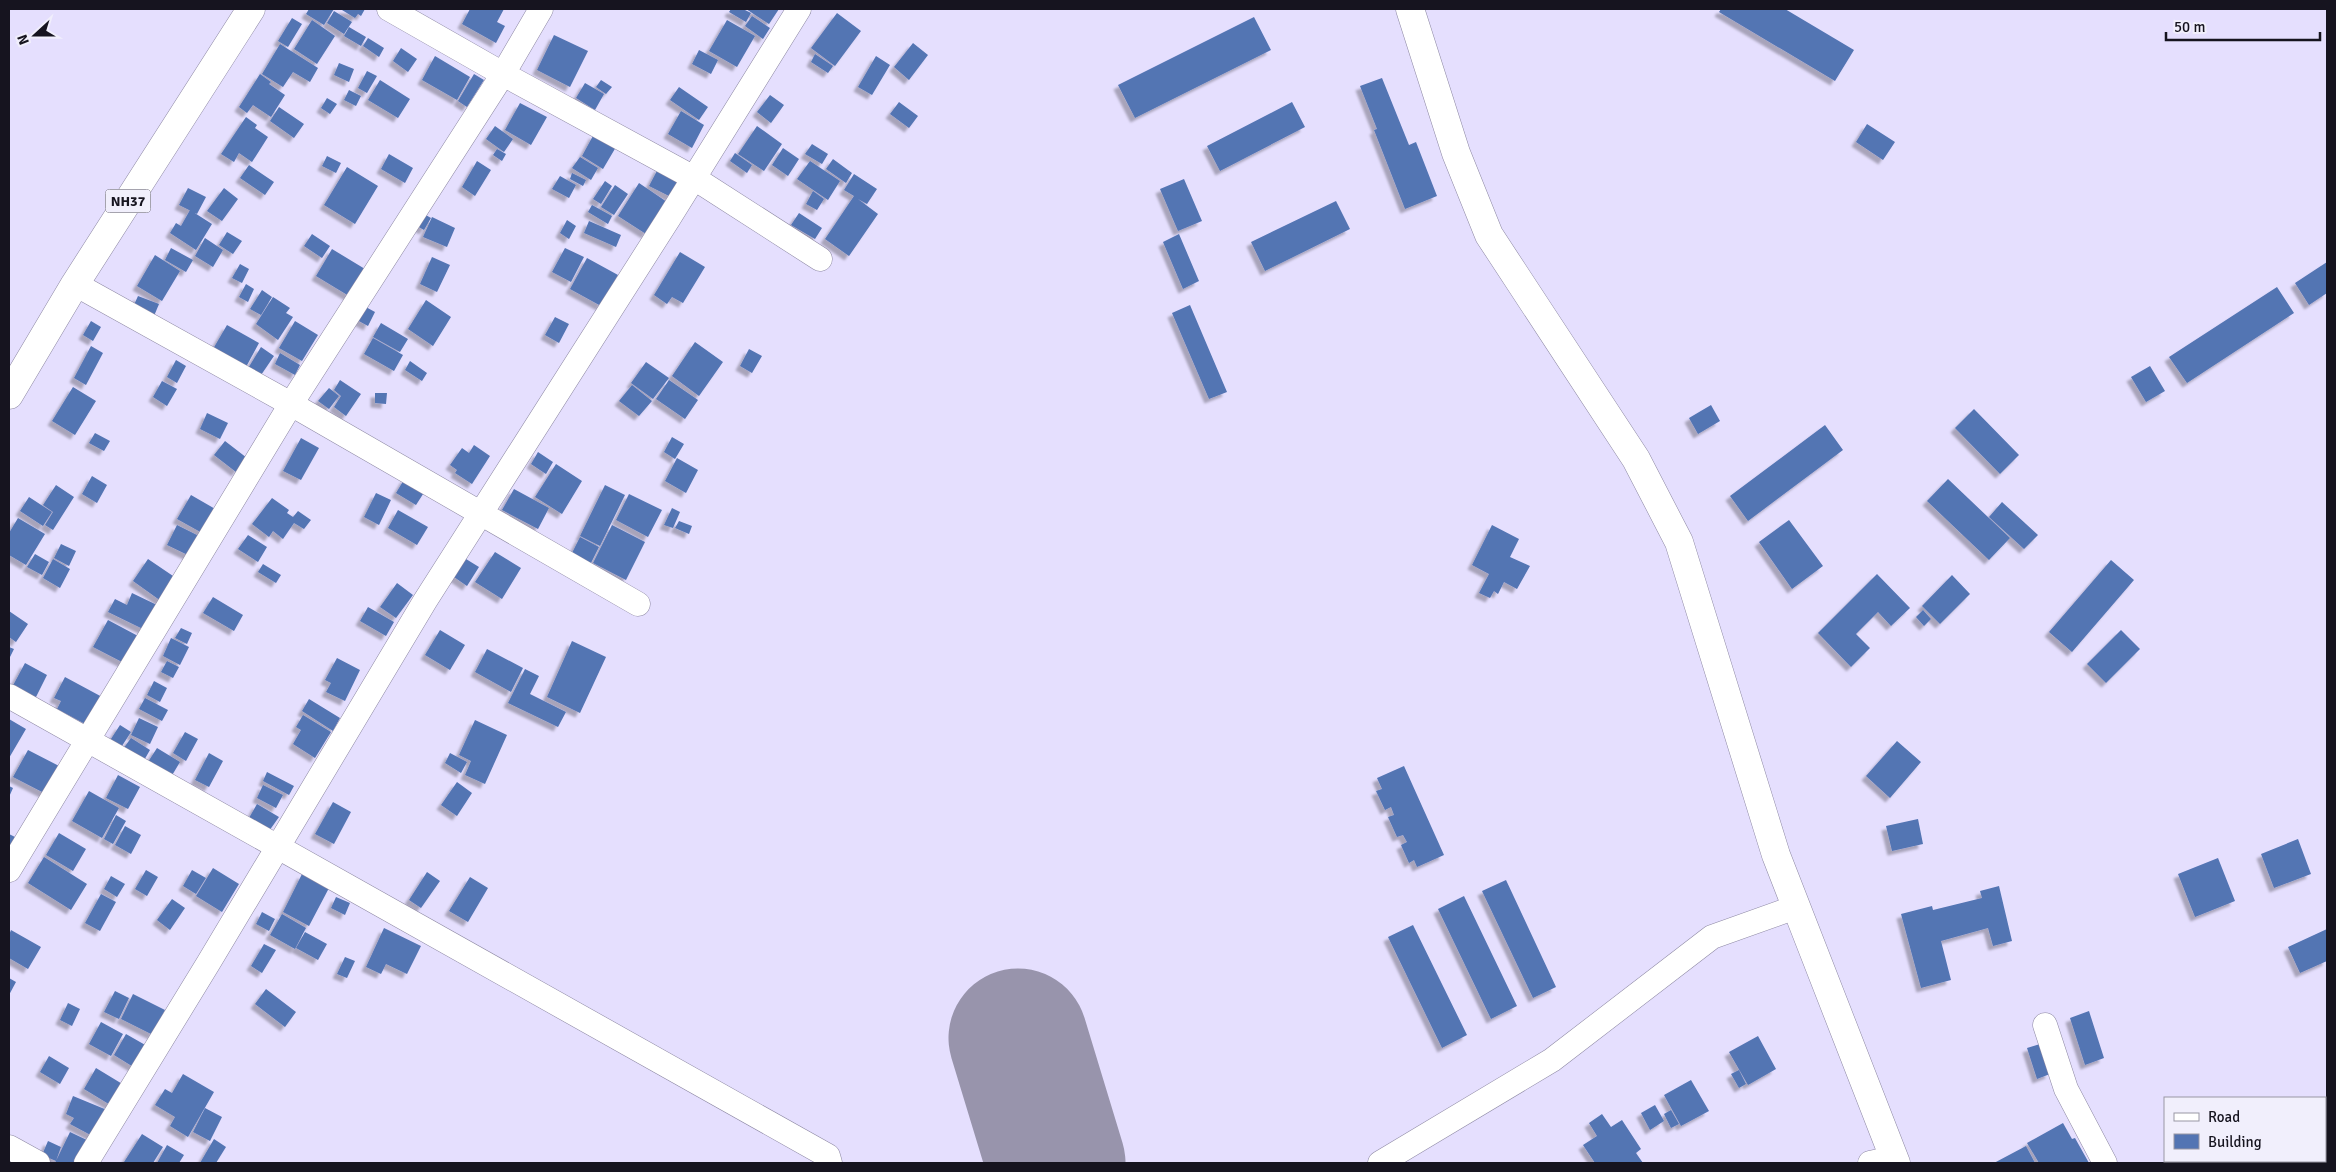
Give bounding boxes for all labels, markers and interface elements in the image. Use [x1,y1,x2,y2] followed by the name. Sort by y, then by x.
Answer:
[10,10,60,60] north arrow
[2166,10,2320,42] scale bar
[2174,18,2205,36] text: 50 m
[14,32,33,47] text: N
[106,190,150,212] road number: NH37
[2164,1097,2326,1162] legend
[2208,1108,2240,1126] text: Road
[2208,1133,2262,1151] text: Building

